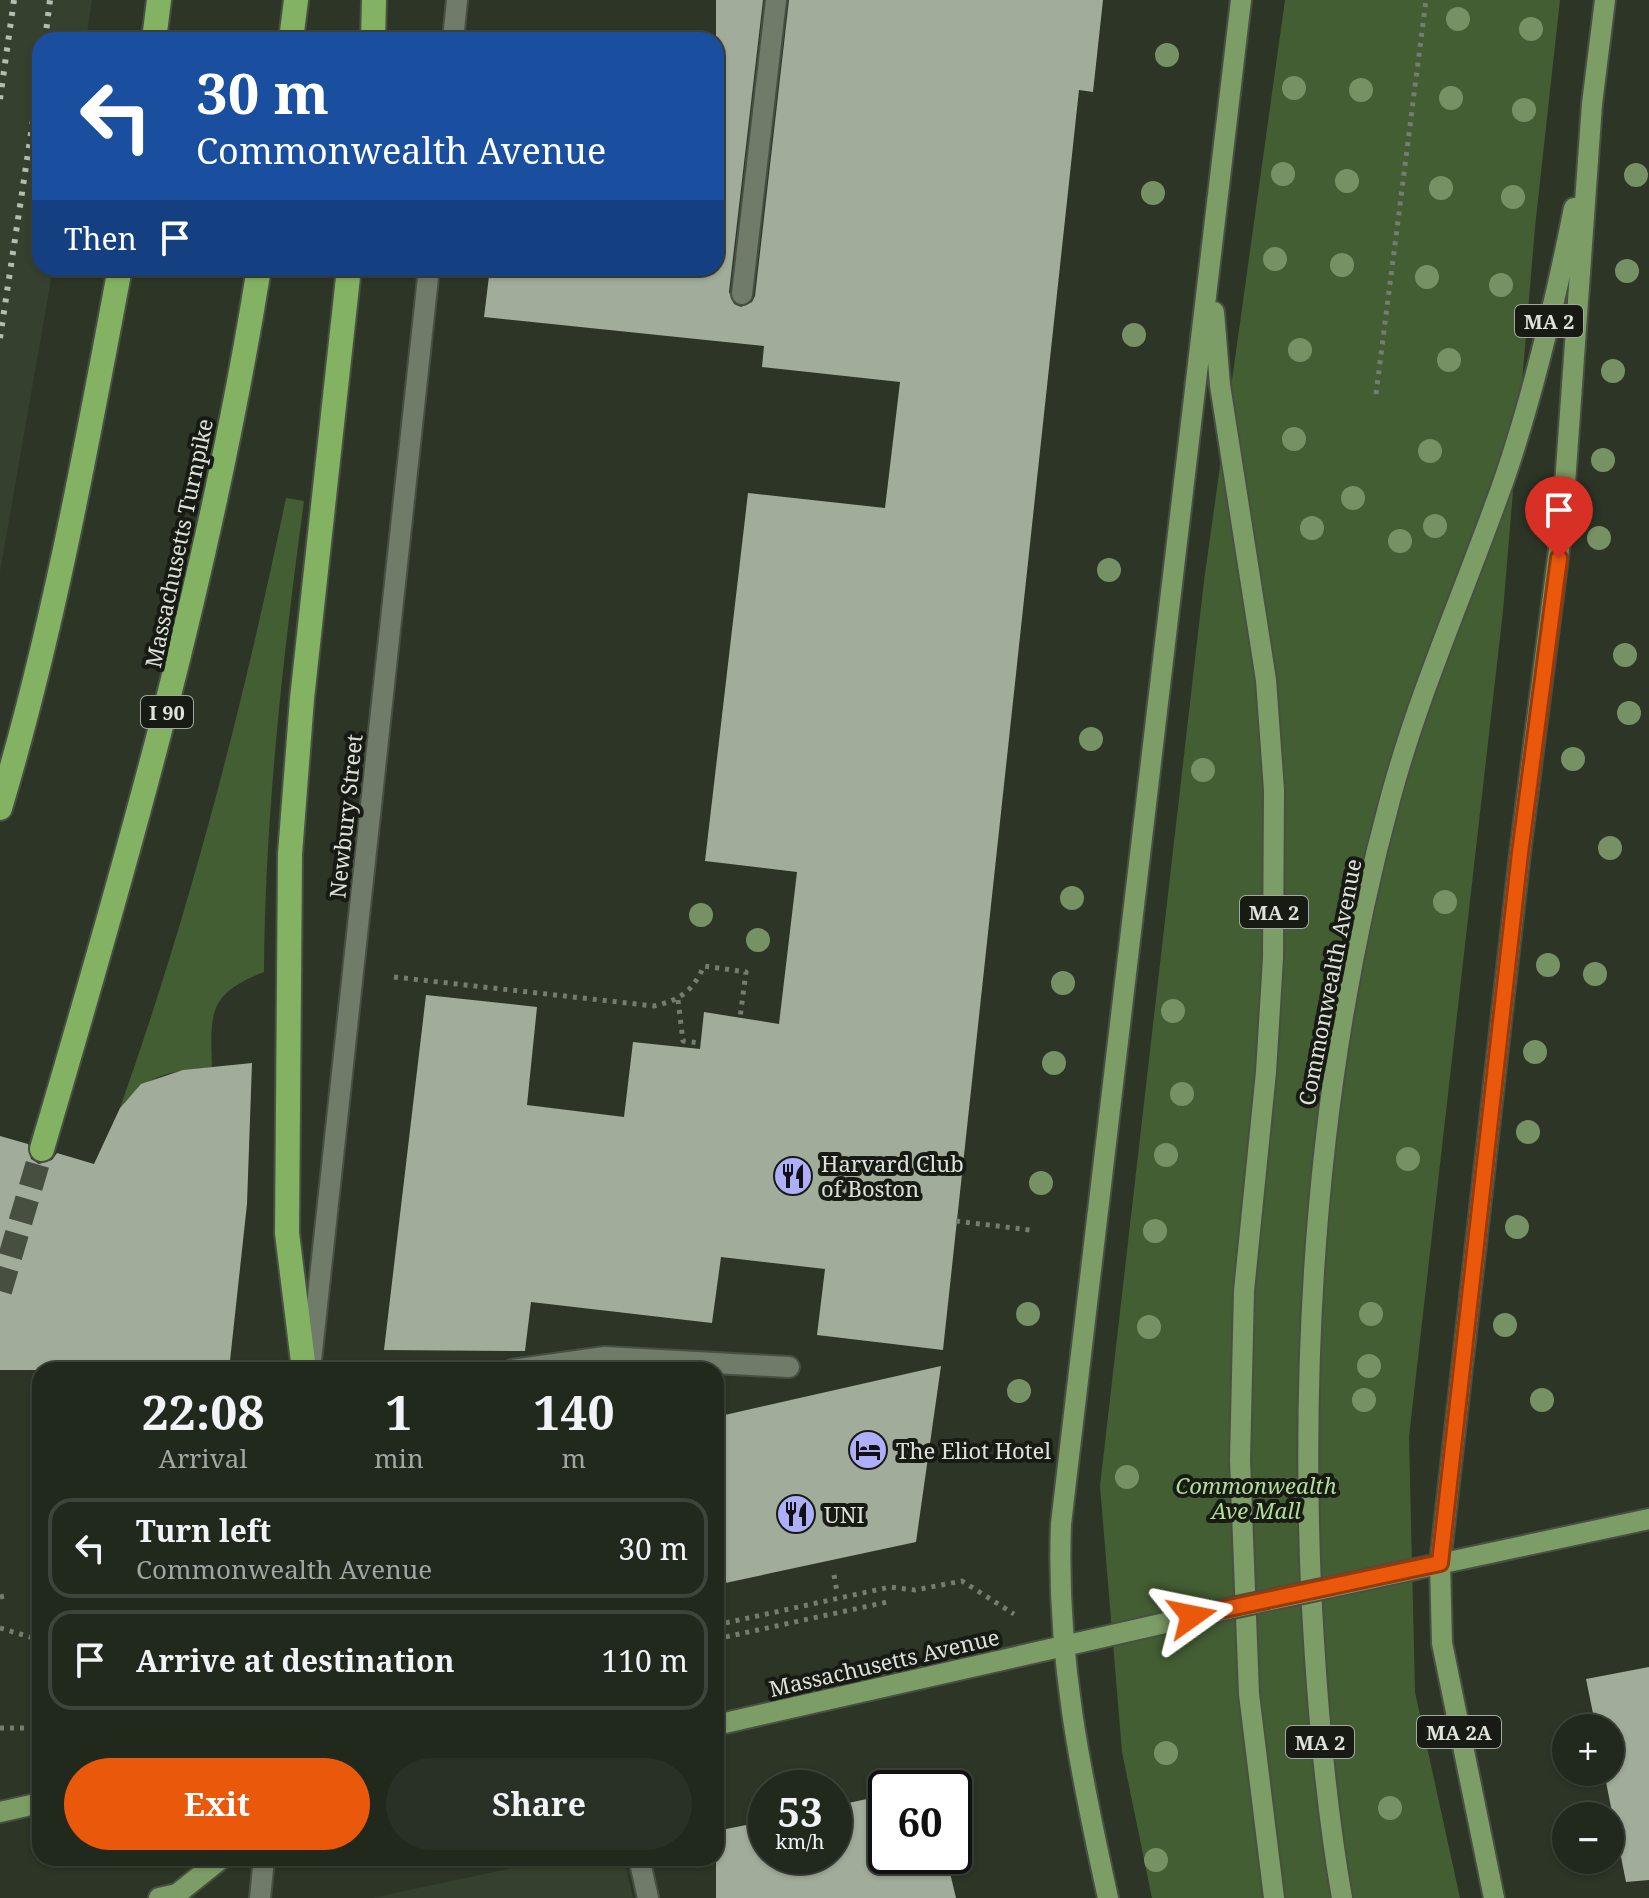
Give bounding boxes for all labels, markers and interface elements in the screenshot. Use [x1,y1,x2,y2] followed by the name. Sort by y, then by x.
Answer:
[196,54,329,130] text: 30 m
[64,64,168,168] icon: left
[196,126,606,175] text: Commonwealth Avenue
[153,216,197,260] icon: arrive
[64,218,137,259] text: Then
[1515,305,1583,337] road number: MA 2
[137,416,219,670] street label: Massachusetts Turnpike
[1525,476,1593,558] pin
[1537,488,1581,532] icon: arrive
[141,696,193,728] road number: I 90
[321,732,369,900] street label: Newbury Street
[1290,856,1368,1108] street label: Commonwealth Avenue
[1240,896,1308,928] road number: MA 2
[821,1148,964,1203] place label: Harvard Club of Boston
[772,1155,814,1197] restaurant icon: Harvard Club of Boston
[141,1379,265,1444] text: 22:08
[385,1379,412,1444] text: 1
[533,1379,615,1444] text: 140
[847,1429,889,1471] hotel icon: The Eliot Hotel
[896,1435,1051,1465] place label: The Eliot Hotel
[159,1440,247,1476] text: Arrival
[374,1440,424,1476] text: min
[562,1440,586,1476] text: m
[1175,1470,1337,1525] park label: Commonwealth Ave Mall
[775,1493,817,1535] restaurant icon: UNI
[824,1499,865,1529] place label: UNI
[136,1510,271,1551] text: Turn left
[68,1526,112,1570] icon: left
[618,1528,688,1569] text: 30 m
[136,1551,432,1587] text: Commonwealth Avenue
[1150,1574,1234,1658] position arrow
[766,1621,1002,1703] street label: Massachusetts Avenue
[68,1638,112,1682] icon: arrive
[136,1640,455,1681] text: Arrive at destination
[602,1640,688,1681] text: 110 m
[1552,1714,1624,1874] map controls
[1552,1714,1624,1786] button: +
[1417,1716,1501,1748] road number: MA 2A
[1286,1726,1354,1758] road number: MA 2
[64,1758,370,1850] button: Exit
[386,1758,692,1850] button: Share
[868,1770,972,1874] speed limit sign: 60
[777,1784,823,1839] text: 53
[1552,1802,1624,1874] button: −
[775,1828,825,1855] text: km/h

